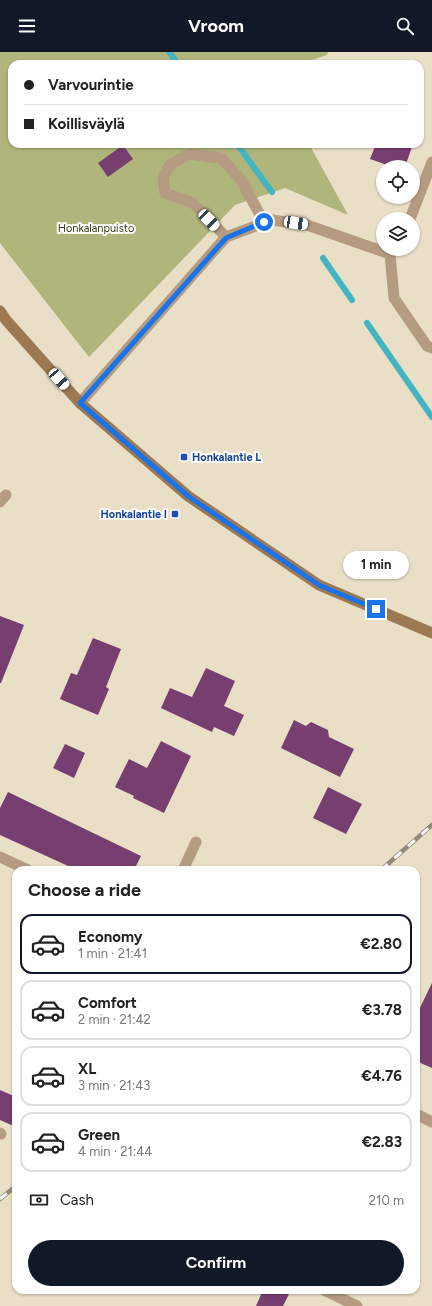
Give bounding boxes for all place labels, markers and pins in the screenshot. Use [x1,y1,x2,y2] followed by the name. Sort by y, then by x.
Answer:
[192,451,261,464] place label: Honkalantie L
[179,452,189,462] marker: Honkalantie L
[101,508,167,521] place label: Honkalantie I
[170,509,180,519] marker: Honkalantie I

